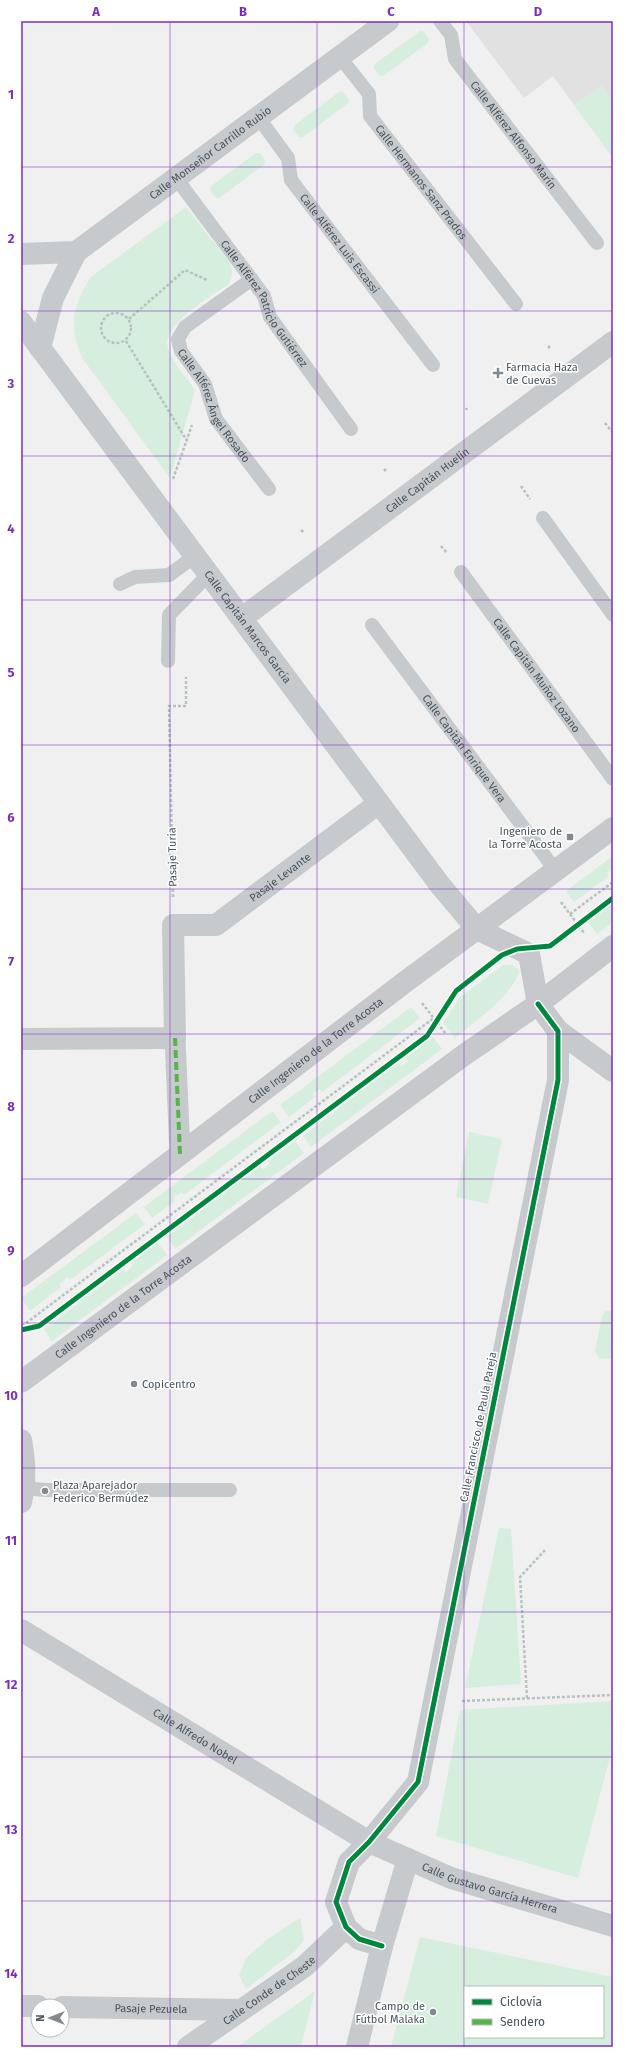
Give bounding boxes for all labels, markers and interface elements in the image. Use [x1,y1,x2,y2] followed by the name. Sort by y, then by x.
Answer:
[91,4,100,19] text: A
[239,4,247,19] text: B
[387,4,395,19] text: C
[534,4,543,19] text: D
[467,79,559,192] street label: Calle Alférez Alfonso Marín
[8,87,14,102] text: 1
[147,104,274,202] street label: Calle Monseñor Carrillo Rubio
[372,122,469,242] street label: Calle Hermanos Sanz Prados
[297,191,382,296] street label: Calle Alférez Luis Escassi
[8,231,15,246] text: 2
[218,238,310,370] street label: Calle Alférez Patricio Gutiérrez
[175,346,252,465] street label: Calle Alférez Ángel Rosado
[506,361,578,387] place label: Farmacia Haza de Cuevas
[493,368,503,378] marker: Farmacia Haza de Cuevas
[7,376,15,391] text: 3
[383,445,472,516] street label: Calle Capitán Huelin
[7,521,15,536] text: 4
[201,568,294,686] street label: Calle Capitán Marcos García
[490,616,583,735] street label: Calle Capitán Muñoz Lozano
[8,665,15,680] text: 5
[419,692,508,805] street label: Calle Capitán Enrique Vera
[7,810,15,825] text: 6
[489,825,562,851] place label: Ingeniero de la Torre Acosta
[165,827,180,887] street label: Pasaje Turia
[565,832,575,842] marker: Ingeniero de la Torre Acosta
[247,850,314,905] street label: Pasaje Levante
[8,954,14,969] text: 7
[246,995,386,1107] street label: Calle Ingeniero de la Torre Acosta
[7,1099,15,1114] text: 8
[7,1243,15,1258] text: 9
[53,1252,194,1362] street label: Calle Ingeniero de la Torre Acosta
[458,1351,499,1503] street label: Calle Francisco de Paula Pareja
[142,1378,196,1391] place label: Copicentro
[129,1379,139,1389] marker: Copicentro
[4,1388,18,1403] text: 10
[53,1479,149,1505] place label: Plaza Aparejador Federico Bermúdez
[40,1486,50,1496] marker: Plaza Aparejador Federico Bermúdez
[5,1533,17,1548] text: 11
[5,1677,18,1692] text: 12
[151,1706,239,1767] street label: Calle Alfredo Nobel
[5,1822,18,1837] text: 13
[420,1860,559,1916] street label: Calle Gustavo García Herrera
[221,1953,319,2028] street label: Calle Conde de Cheste
[4,1966,18,1981] text: 14
[464,1986,604,2038] legend
[500,1995,542,2009] text: Ciclovía
[30,1998,70,2038] north arrow
[356,2000,425,2026] place label: Campo de Fútbol Malaka
[114,2002,188,2016] street label: Pasaje Pezuela
[428,2007,438,2017] marker: Campo de Fútbol Malaka
[34,2014,47,2022] text: N
[500,2015,545,2029] text: Sendero

